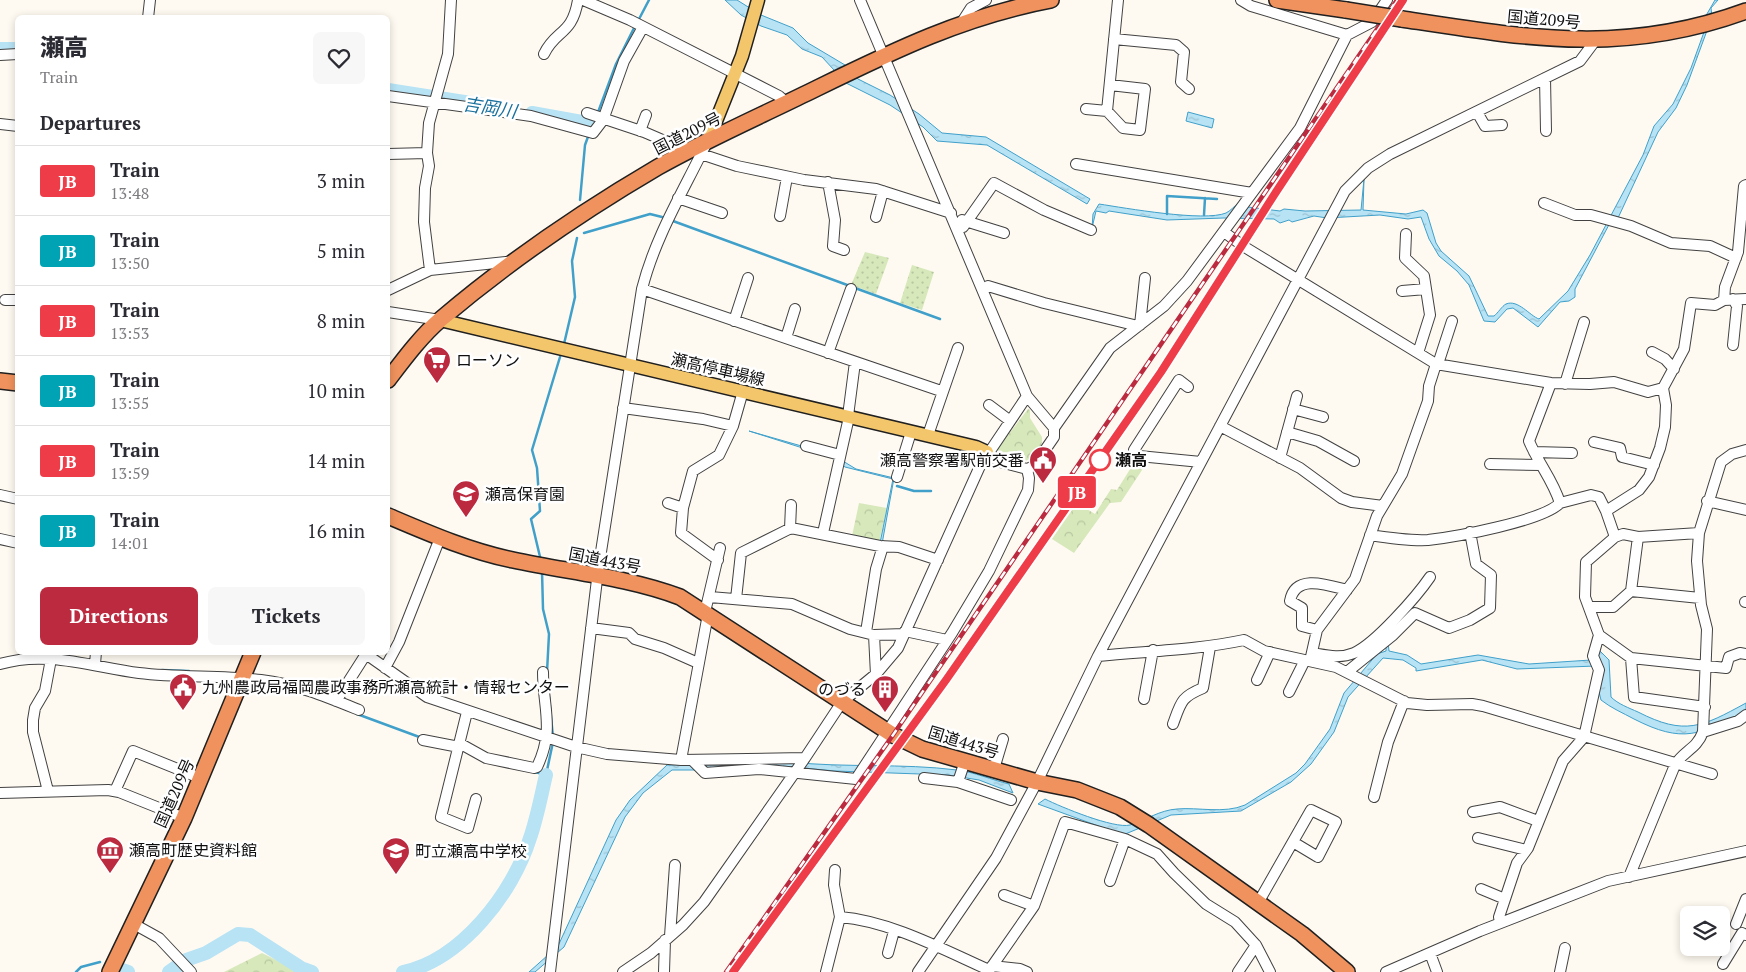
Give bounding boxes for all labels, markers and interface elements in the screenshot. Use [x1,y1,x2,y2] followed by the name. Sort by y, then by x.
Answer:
[1506,5,1582,33] street label: 国道209号
[40,31,88,63] text: 瀬高
[313,32,365,84] button: heart
[40,66,78,88] text: Train
[461,91,521,123] water label: 吉岡川
[649,106,725,160] street label: 国道209号
[40,110,141,135] text: Departures
[110,157,159,182] text: Train
[317,168,365,193] text: 3 min
[58,169,77,193] text: JB
[110,182,149,204] text: 13:48
[110,227,159,252] text: Train
[317,238,365,263] text: 5 min
[58,239,77,263] text: JB
[110,252,149,274] text: 13:50
[110,297,159,322] text: Train
[317,308,365,333] text: 8 min
[58,309,77,333] text: JB
[110,322,149,344] text: 13:53
[422,345,452,384] supermarket icon: ローソン
[669,347,767,391] street label: 瀬高停車場線
[456,349,520,371] place label: ローソン
[110,367,159,392] text: Train
[307,378,365,403] text: 10 min
[58,379,77,403] text: JB
[110,392,149,414] text: 13:55
[110,437,159,462] text: Train
[1028,445,1058,484] public building icon: 瀬高警察署駅前交番
[307,448,365,473] text: 14 min
[58,449,77,473] text: JB
[880,449,1024,471] place label: 瀬高警察署駅前交番
[1089,449,1111,471] marker: 瀬高
[1115,449,1147,471] place label: 瀬高
[110,462,149,484] text: 13:59
[1054,476,1100,508] line badge: JB
[451,479,481,518] school or university icon: 瀬高保育園
[1068,480,1086,504] text: JB
[485,483,565,505] place label: 瀬高保育園
[110,507,159,532] text: Train
[307,518,365,543] text: 16 min
[58,519,77,543] text: JB
[110,532,149,554] text: 14:01
[567,542,643,578] street label: 国道443号
[40,587,198,645] button: Directions
[208,587,365,645] button: Tickets
[168,672,198,711] public building icon: 九州農政局福岡農政事務所瀬高統計・情報センター
[870,674,900,713] building icon: のづる
[202,676,570,698] place label: 九州農政局福岡農政事務所瀬高統計・情報センター
[818,678,866,700] place label: のづる
[926,721,1002,763] street label: 国道443号
[149,755,199,831] street label: 国道209号
[95,835,125,874] museum icon: 瀬高町歴史資料館
[381,836,411,875] school or university icon: 町立瀬高中学校
[129,839,257,861] place label: 瀬高町歴史資料館
[415,840,527,862] place label: 町立瀬高中学校
[1680,906,1730,956] map controls
[1680,906,1730,956] button: layers

